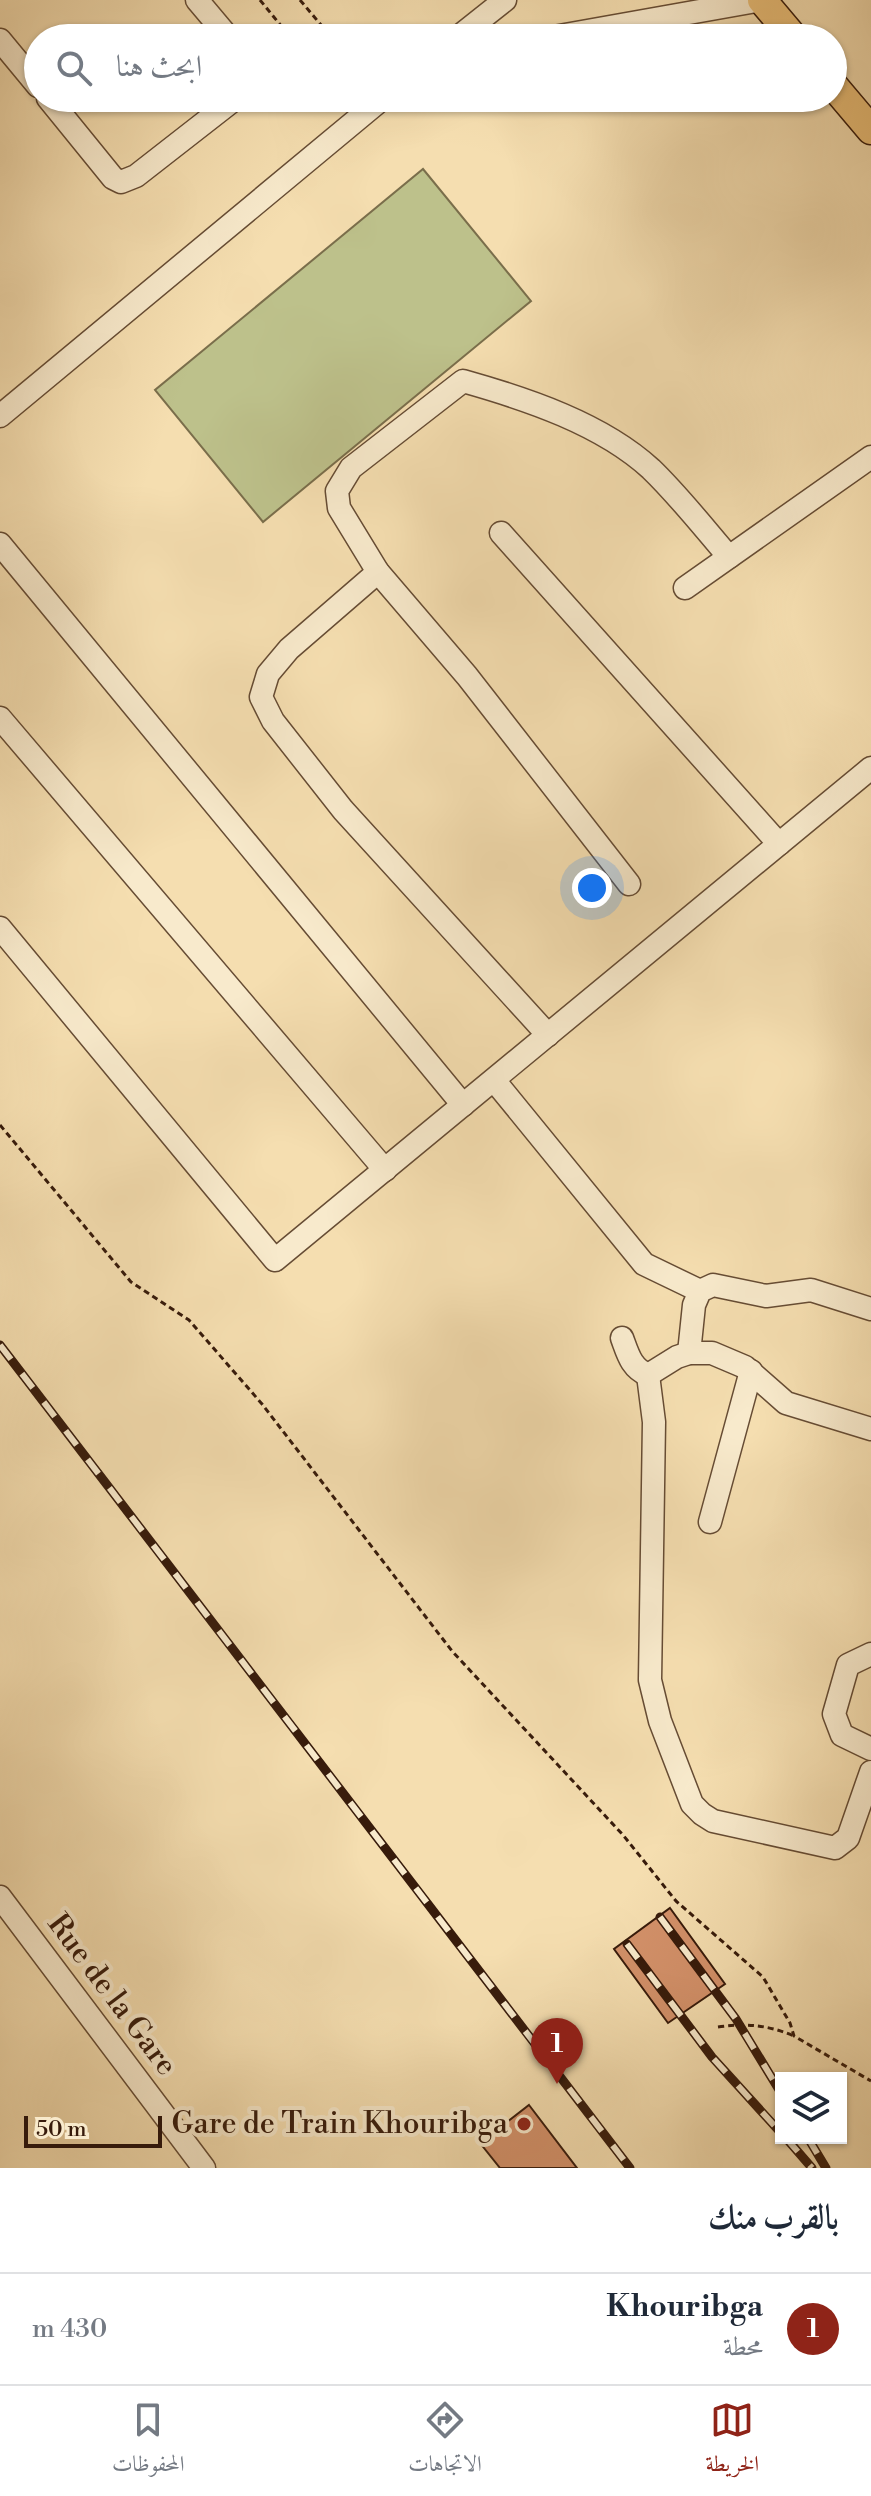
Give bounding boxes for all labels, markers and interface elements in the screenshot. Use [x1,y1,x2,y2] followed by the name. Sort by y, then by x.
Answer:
[24,24,847,112] search box
[52,46,96,90] icon: search
[116,48,202,86] text: ابحث هنا
[572,868,612,908] your location
[39,1907,185,2083] street label: Rue de la Gare
[531,2018,583,2084] pin: 1
[775,2072,847,2144] map controls
[775,2072,847,2144] button: layers
[171,2105,509,2143] place label: Gare de Train Khouribga
[24,2112,162,2148] scale bar
[515,2115,533,2133] marker: Gare de Train Khouribga
[36,2116,87,2143] text: 50 m
[708,2197,839,2239] text: بالقرب منك
[606,2288,763,2326] text: Khouribga
[32,2313,107,2345] text: 430 m
[807,2313,819,2345] text: 1
[723,2331,763,2363] text: محطة
[112,2398,184,2485] tab: المحفوظات
[408,2398,482,2485] tab: الاتجاهات
[706,2398,759,2485] tab: الخريطة

